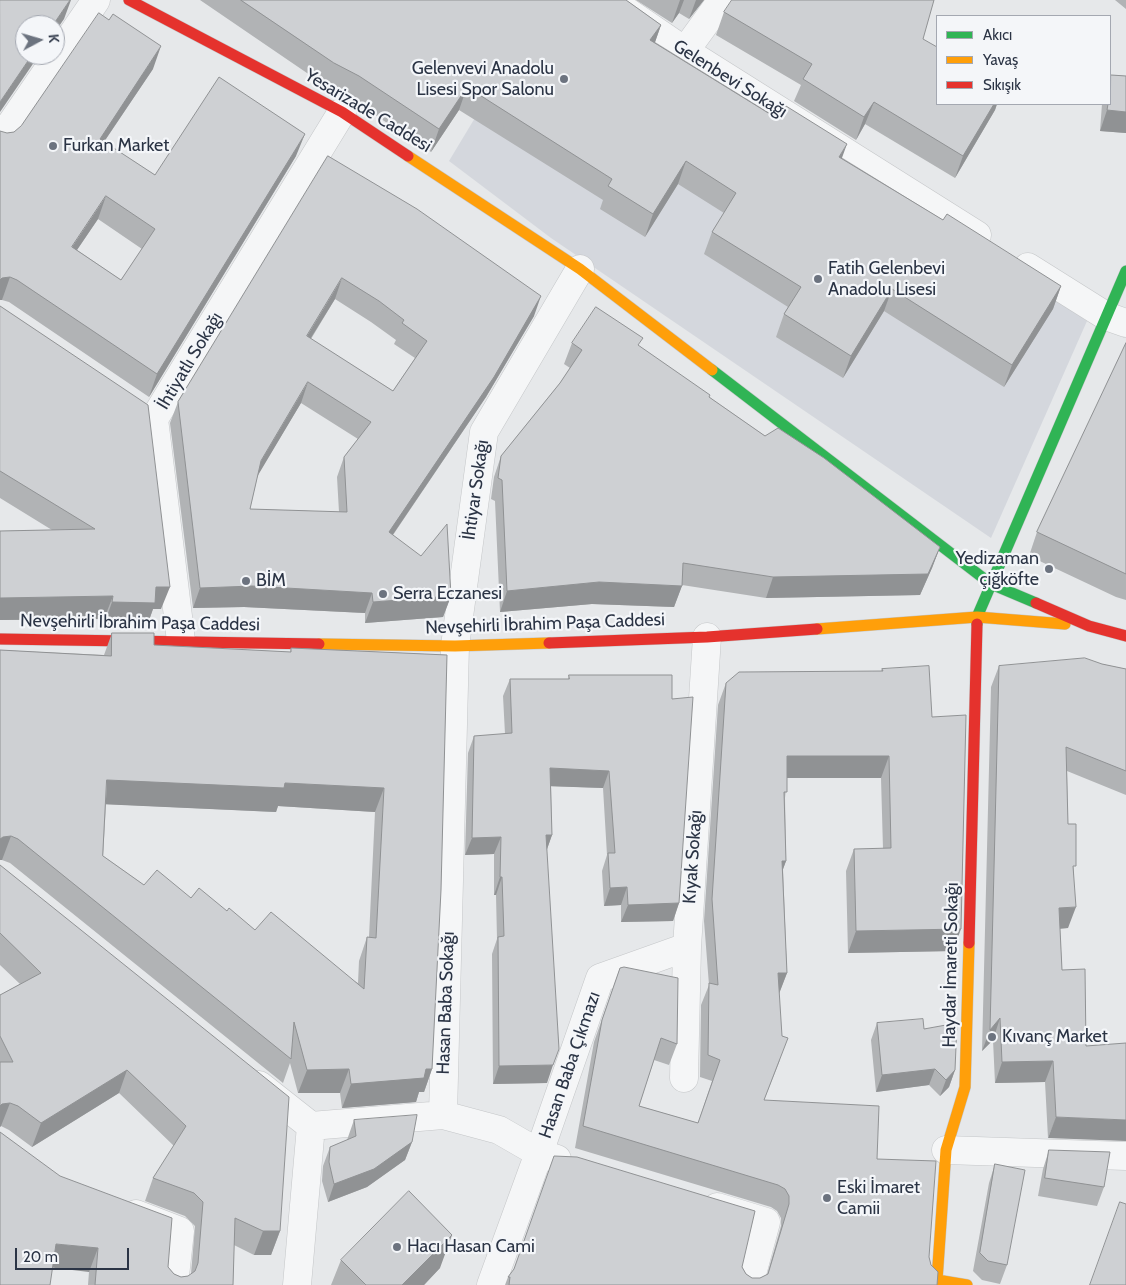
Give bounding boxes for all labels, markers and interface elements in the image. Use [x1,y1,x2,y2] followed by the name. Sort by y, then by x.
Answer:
[15,15,65,65] north arrow
[936,15,1111,105] legend
[983,26,1012,44] text: Akıcı
[45,33,63,44] text: K
[669,35,791,123] street label: Gelenbevi Sokağı
[983,51,1018,69] text: Yavaş
[412,58,554,100] place label: Gelenvevi Anadolu Lisesi Spor Salonu
[301,65,435,157] street label: Yesarizade Caddesi
[558,73,570,85] marker: Gelenvevi Anadolu Lisesi Spor Salonu
[983,76,1021,94] text: Sıkışık
[63,135,169,157] place label: Furkan Market
[47,140,59,152] marker: Furkan Market
[828,258,945,300] place label: Fatih Gelenbevi Anadolu Lisesi
[812,273,824,285] marker: Fatih Gelenbevi Anadolu Lisesi
[153,309,227,413] street label: İhtiyatlı Sokağı
[458,438,494,542] street label: İhtiyar Sokağı
[956,548,1039,590] place label: Yedizaman çiğköfte
[1043,563,1055,575] marker: Yedizaman çiğköfte
[256,570,286,592] place label: BİM
[240,575,252,587] marker: BİM
[393,583,502,605] place label: Serra Eczanesi
[377,588,389,600] marker: Serra Eczanesi
[425,609,665,639] street label: Nevşehirli İbrahim Paşa Caddesi
[20,610,260,636] street label: Nevşehirli İbrahim Paşa Caddesi
[679,809,707,905] street label: Kıyak Sokağı
[939,882,963,1048] street label: Haydar İmareti Sokağı
[433,931,459,1075] street label: Hasan Baba Sokağı
[535,989,605,1141] street label: Hasan Baba Çıkmazı
[1002,1026,1108,1048] place label: Kıvanç Market
[986,1031,998,1043] marker: Kıvanç Market
[837,1177,920,1220] place label: Eski İmaret Camii
[821,1192,833,1204] marker: Eski İmaret Camii
[407,1236,535,1258] place label: Hacı Hasan Cami
[18,1238,131,1270] scale bar
[391,1241,403,1253] marker: Hacı Hasan Cami
[23,1248,58,1266] text: 20 m

